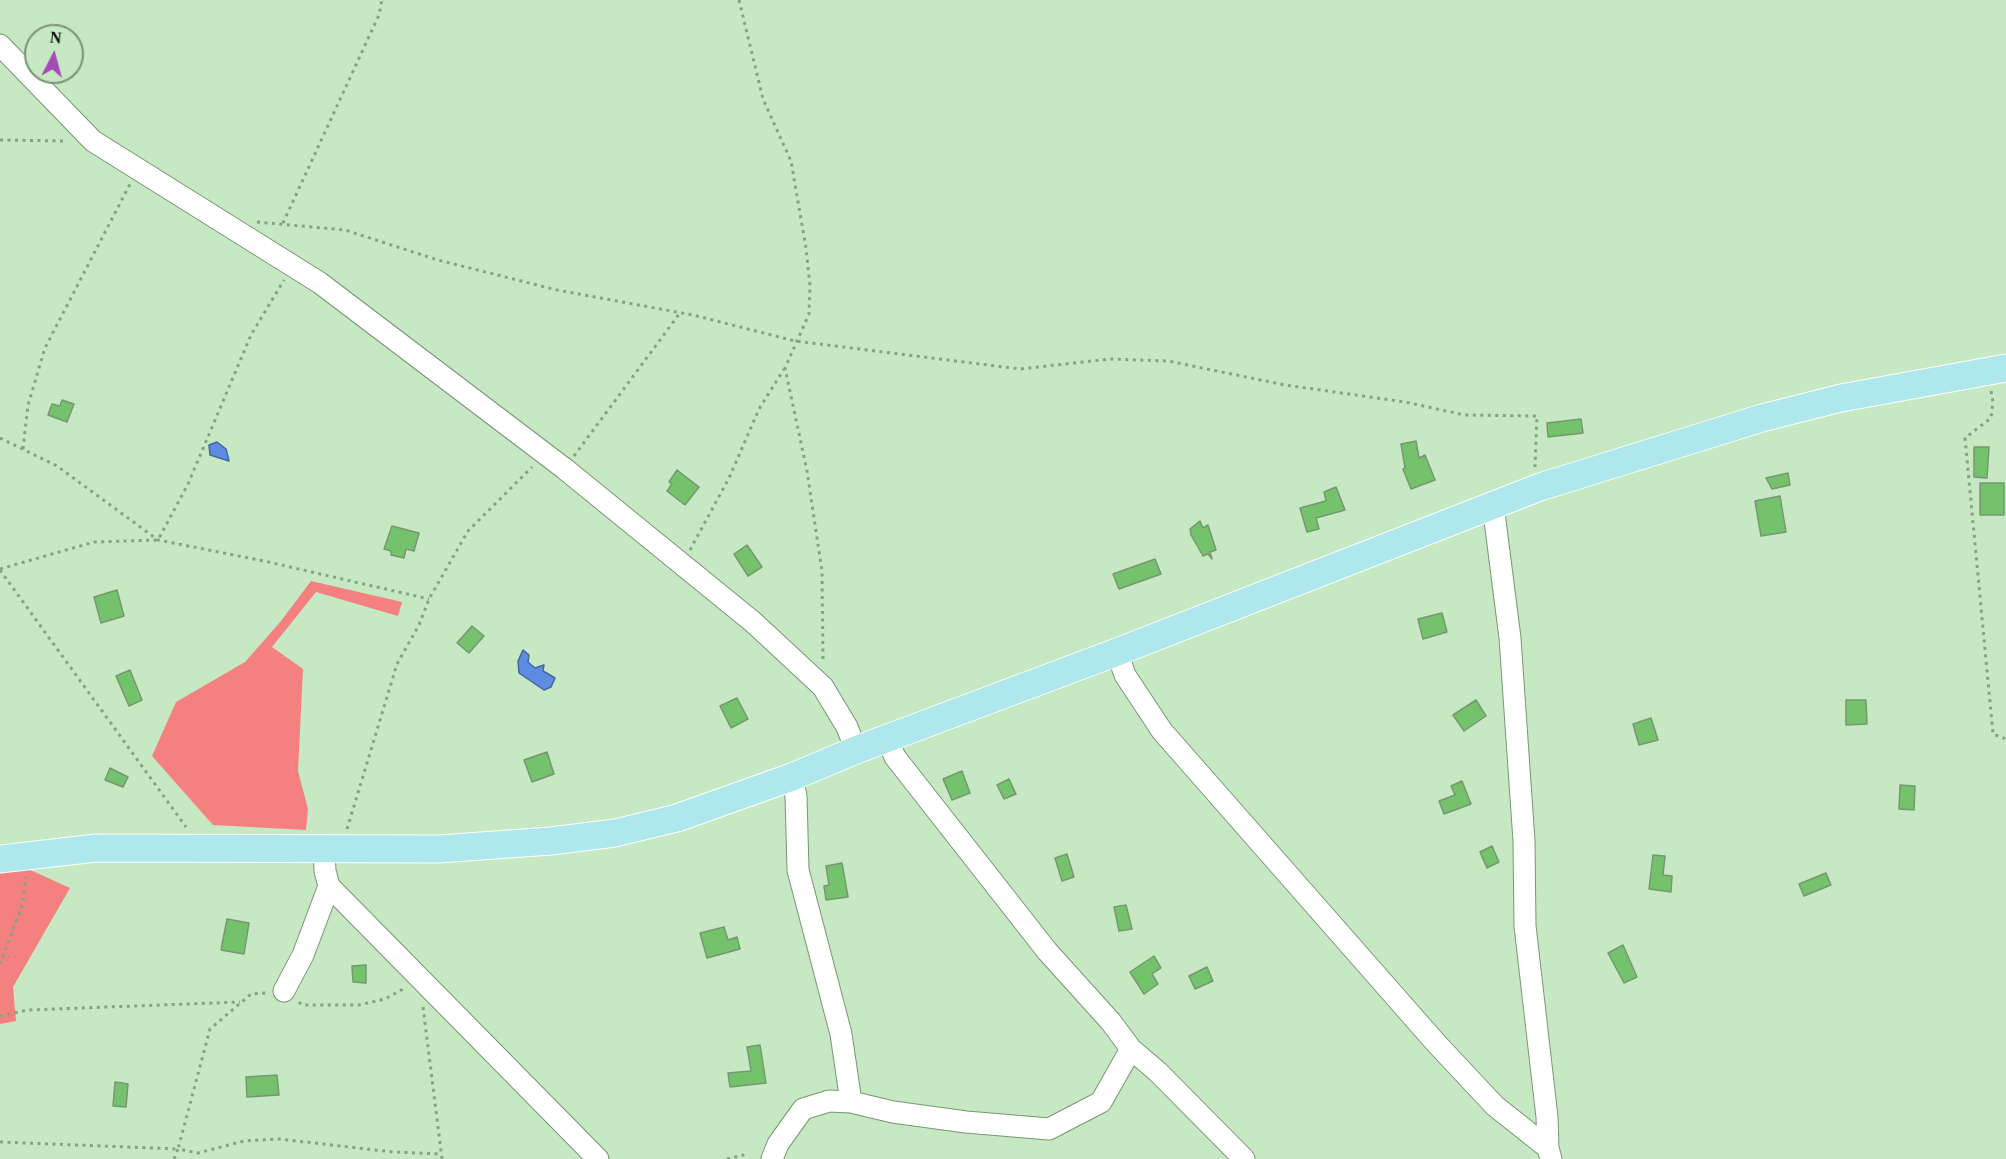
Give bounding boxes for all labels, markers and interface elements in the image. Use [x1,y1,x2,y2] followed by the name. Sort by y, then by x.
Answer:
[24,24,84,84] north arrow
[49,29,62,47] text: N

